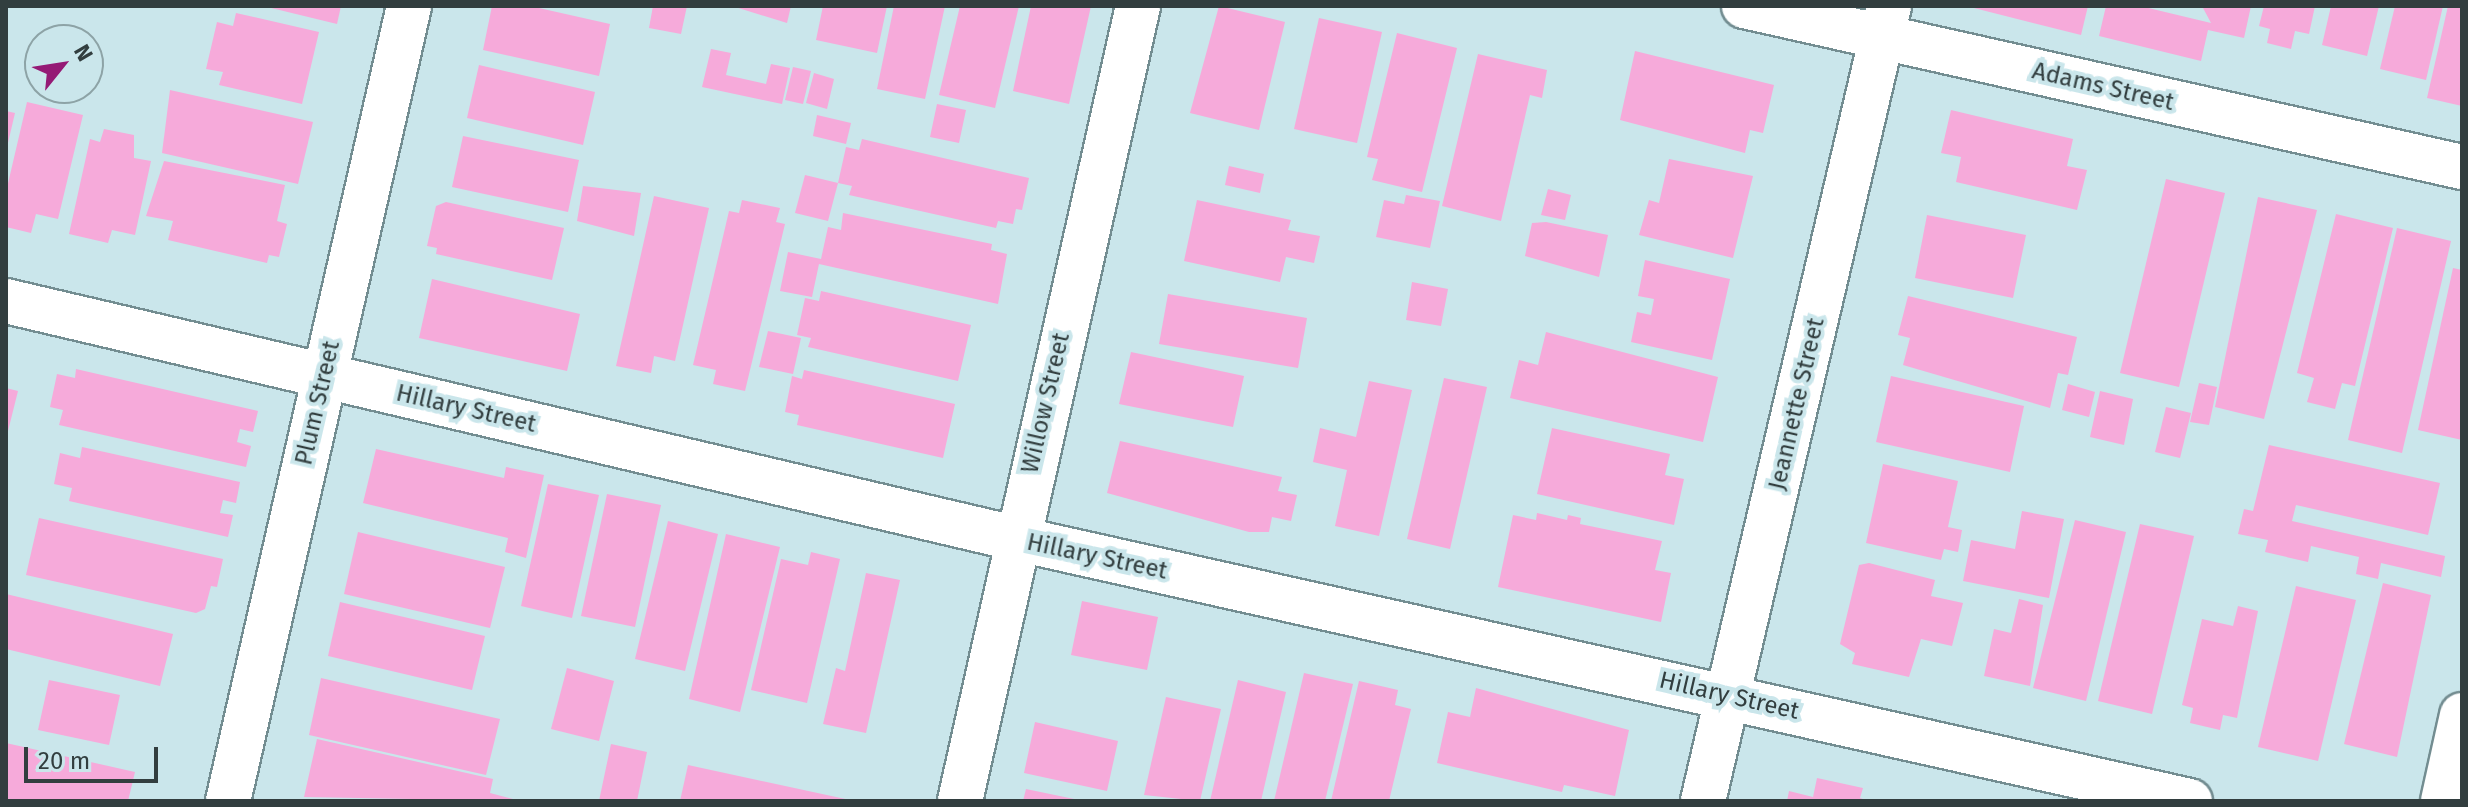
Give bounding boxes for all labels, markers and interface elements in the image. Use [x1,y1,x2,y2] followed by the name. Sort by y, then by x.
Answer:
[24,24,104,104] north arrow
[68,40,99,66] text: N
[2029,57,2177,117] street label: Adams Street
[1763,315,1831,493] street label: Jeannette Street
[1016,330,1076,476] street label: Willow Street
[290,338,346,468] street label: Plum Street
[393,379,539,439] street label: Hillary Street
[1024,528,1170,586] street label: Hillary Street
[1656,666,1802,726] street label: Hillary Street
[28,731,162,781] scale bar
[38,747,90,775] text: 20 m

